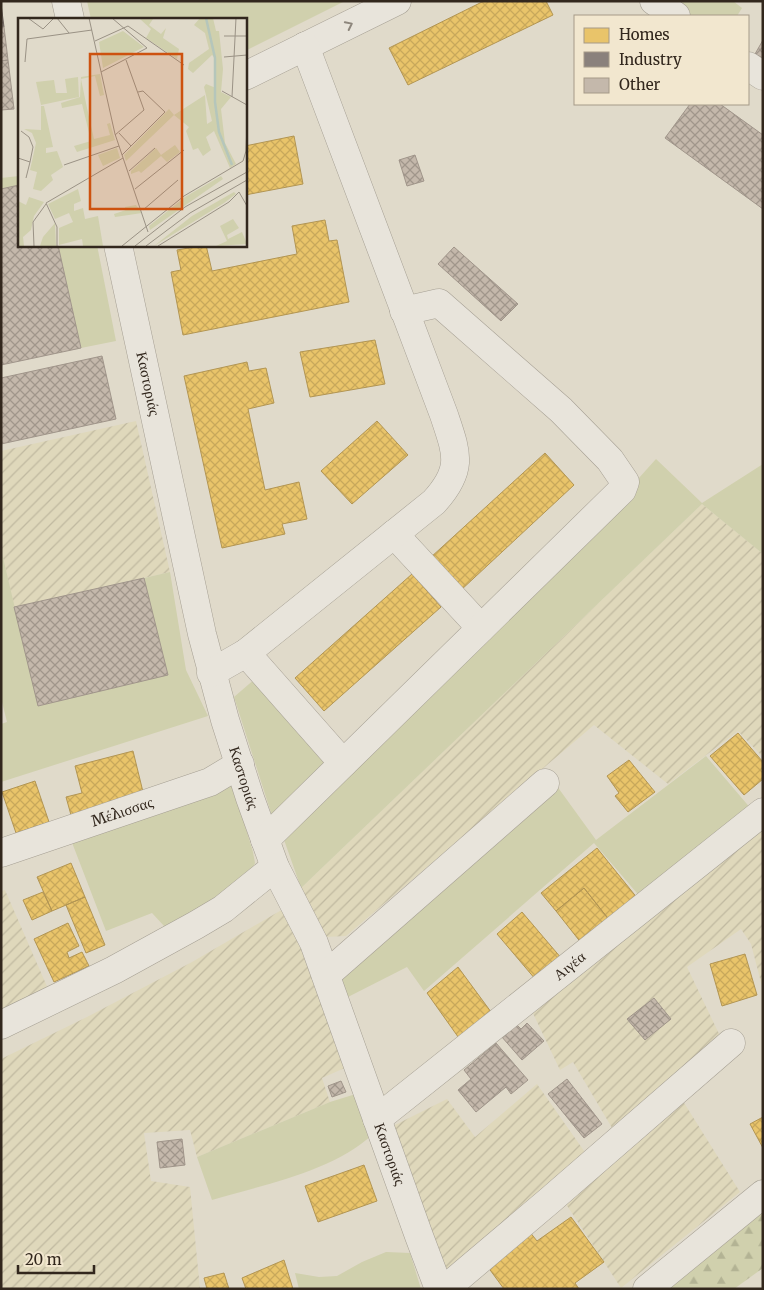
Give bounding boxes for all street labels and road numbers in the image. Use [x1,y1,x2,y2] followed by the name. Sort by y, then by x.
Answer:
[132,350,165,418] street label: Καστοριάς
[225,744,263,812] street label: Καστοριάς
[89,792,155,831] street label: Μέλισσας
[549,947,589,984] street label: Αιγέα
[370,1120,410,1188] street label: Καστοριάς

